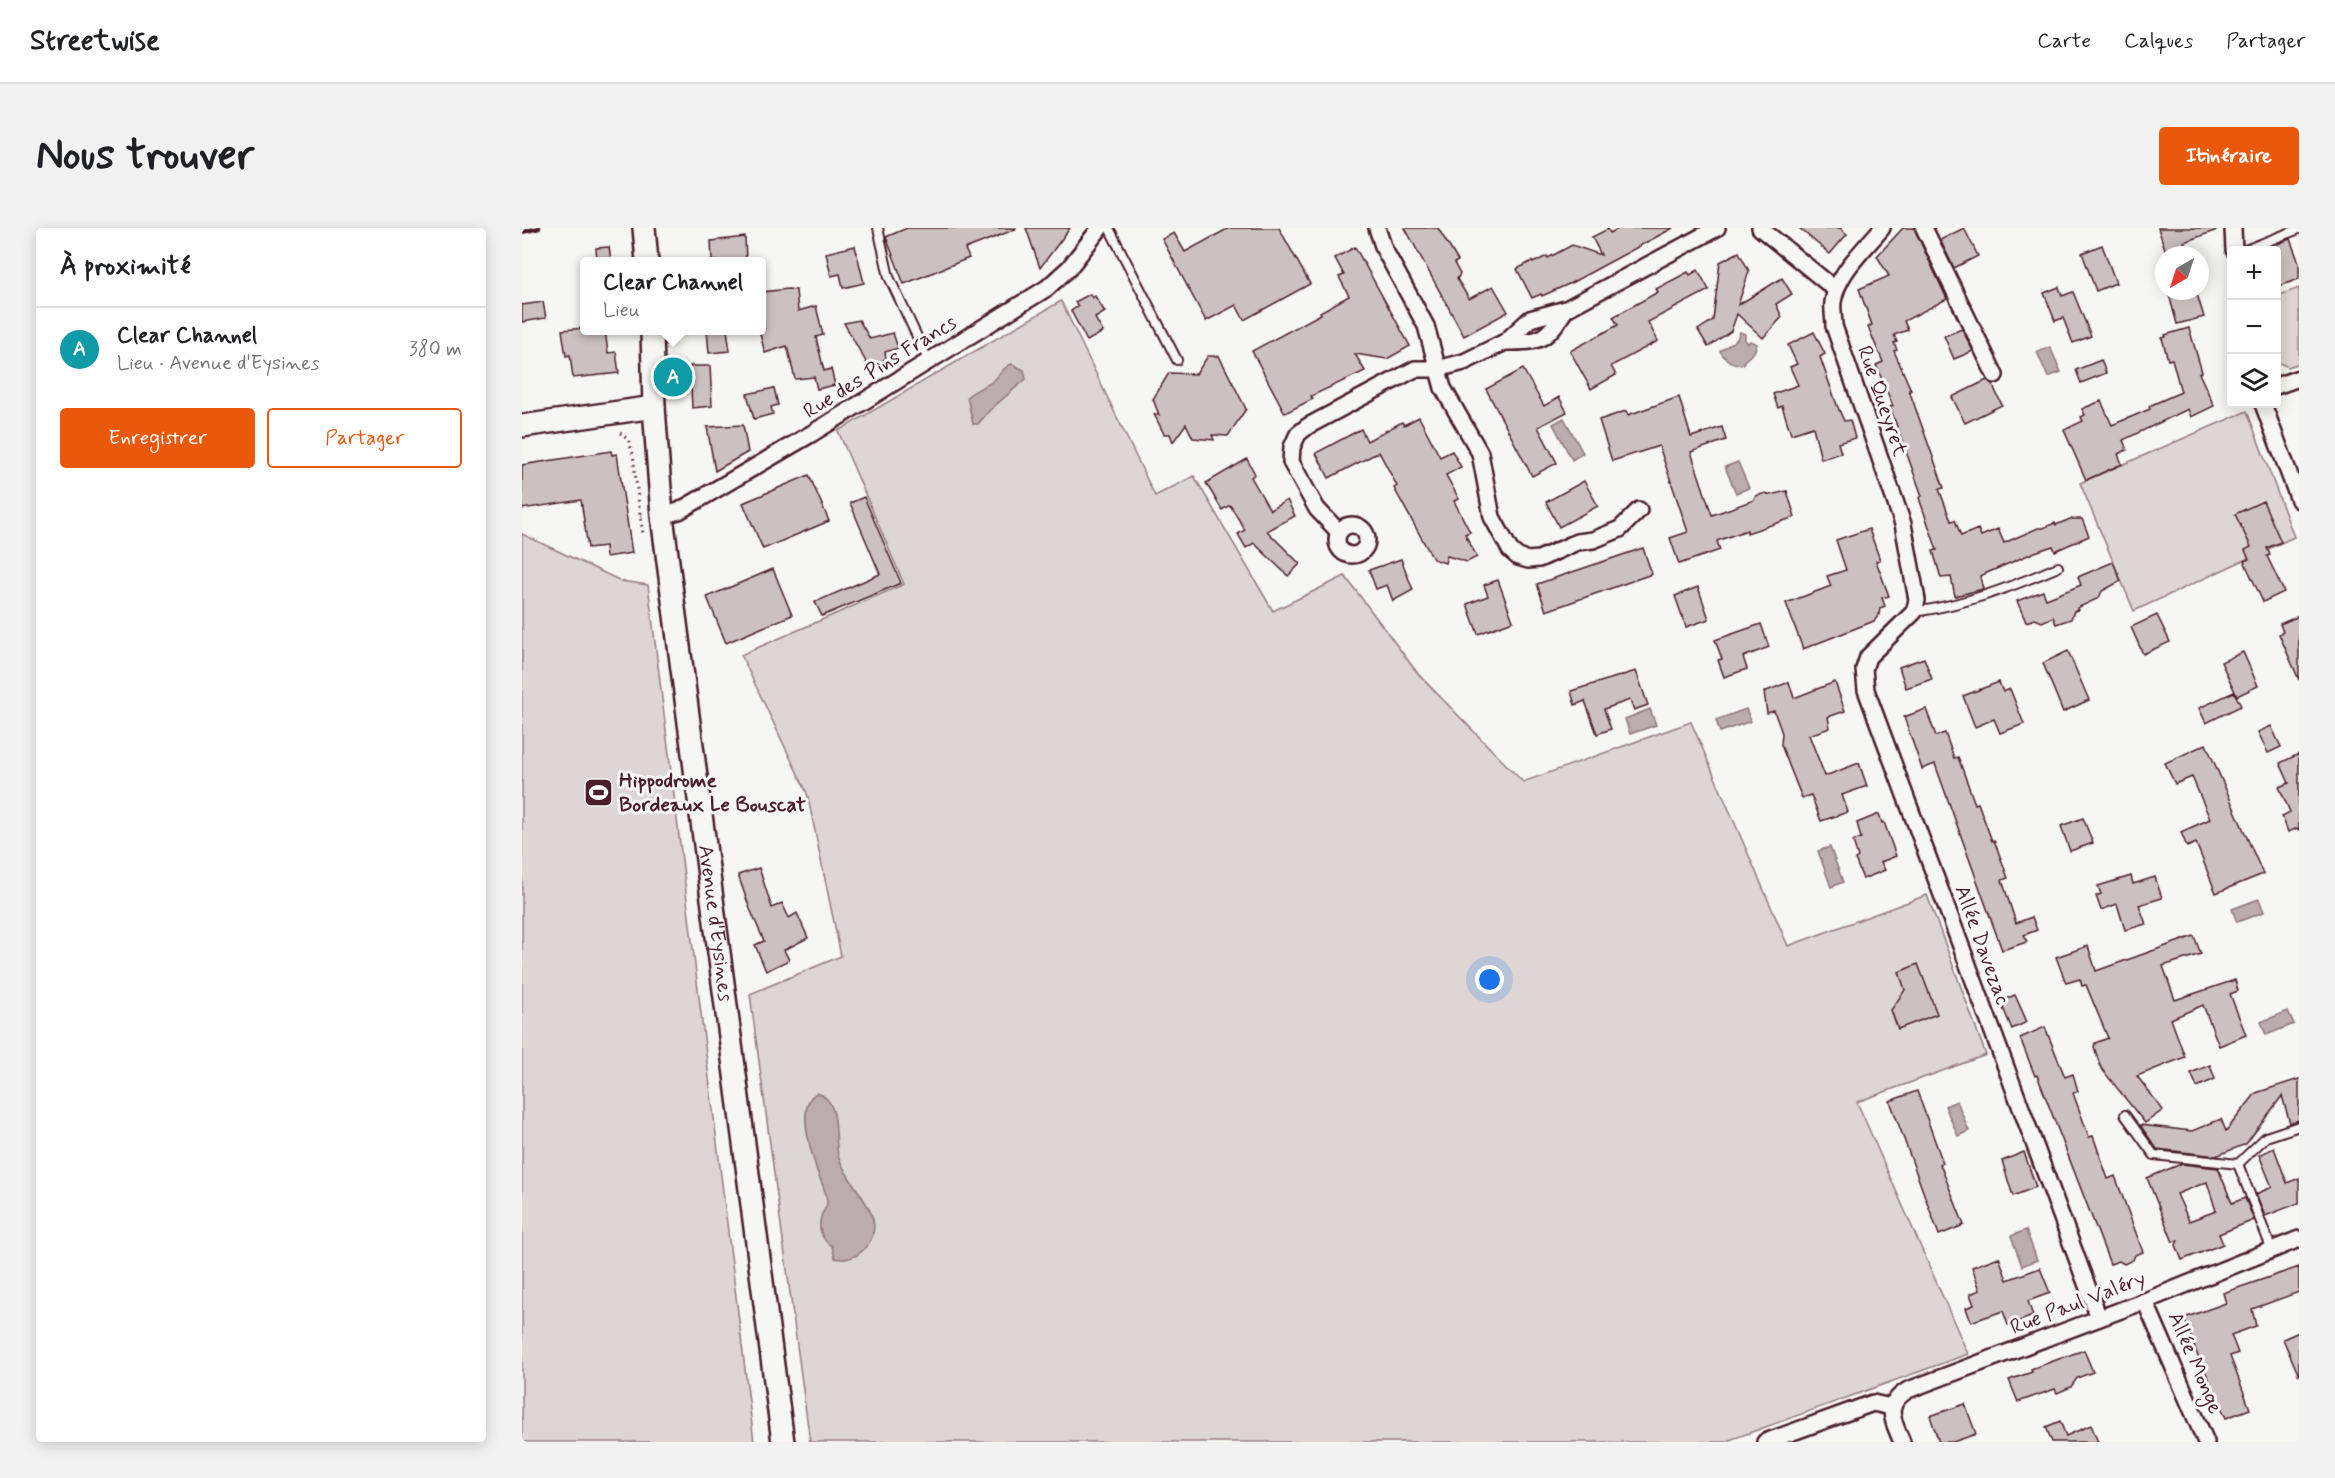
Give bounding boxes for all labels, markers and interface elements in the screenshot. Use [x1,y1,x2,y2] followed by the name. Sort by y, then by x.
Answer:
[30,23,160,60] text: Streetwise
[2037,27,2091,55] text: Carte
[2124,27,2193,55] text: Calques
[2226,27,2305,55] text: Partager
[2159,127,2299,185] button: Itinéraire
[36,129,254,184] text: Nous trouver
[2155,246,2209,300] north arrow
[2227,246,2281,408] map controls
[2227,246,2281,300] button: +
[60,250,191,284] text: À proximité
[580,257,766,335] popup
[603,269,743,297] text: Clear Channel
[603,297,640,324] text: Lieu
[2227,300,2281,354] button: −
[798,309,962,425] street label: Rue des Pins Francs
[117,322,257,350] text: Clear Channel
[73,336,86,363] text: A
[409,336,462,363] text: 380 m
[1850,342,1914,461] street label: Rue Queyret
[117,350,319,377] text: Lieu · Avenue d'Eysines
[654,354,692,400] pin: A
[2227,354,2281,408] button: layers
[60,408,255,468] button: Enregistrer
[267,408,462,468] button: Partager
[619,767,806,819] place label: Hippodrome Bordeaux Le Bouscat
[582,777,614,809] sports icon: Hippodrome Bordeaux Le Bouscat
[691,843,739,1003] street label: Avenue d'Eysines
[1947,882,2017,1008] street label: Allée Davezac
[1475,965,1504,994] your location
[2006,1264,2150,1342] street label: Rue Paul Valéry
[2160,1308,2229,1419] street label: Allée Monge

